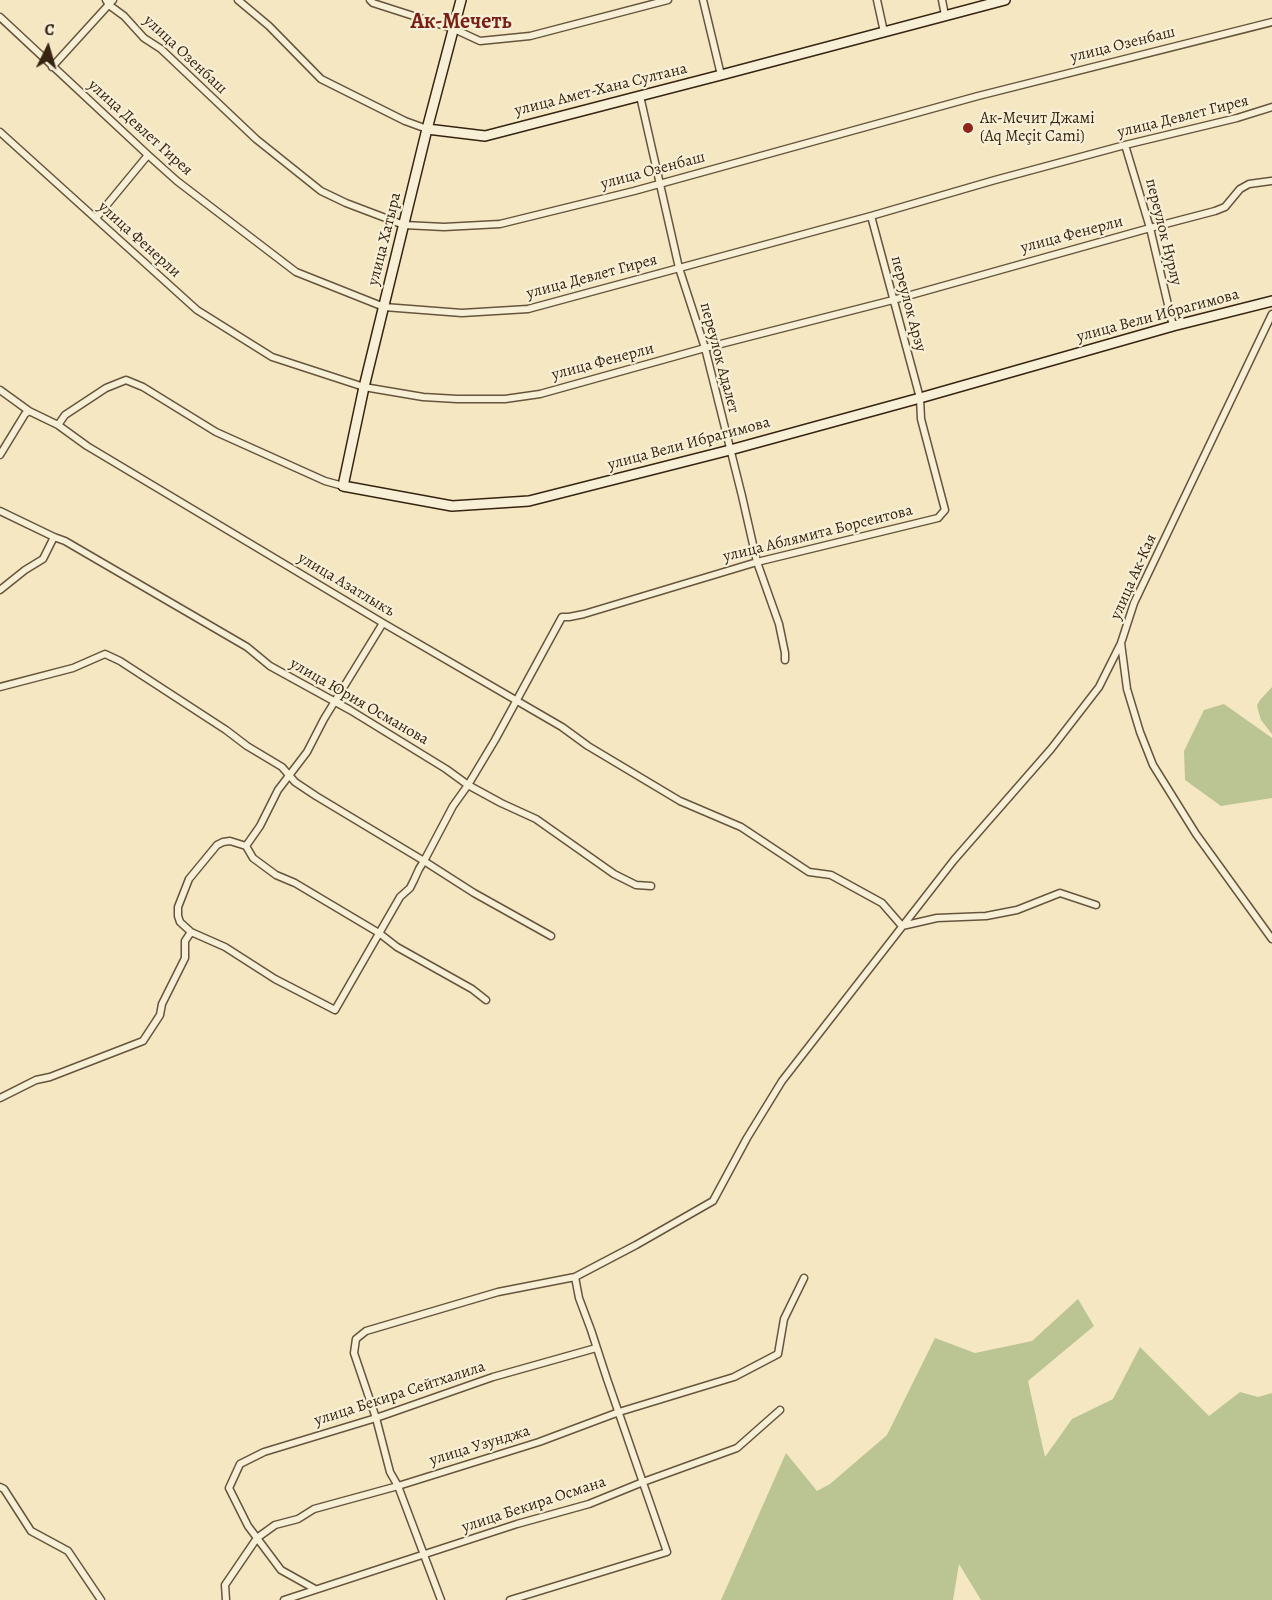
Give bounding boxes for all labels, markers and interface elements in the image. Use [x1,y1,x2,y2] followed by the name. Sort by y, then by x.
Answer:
[410,10,512,36] district label: Ак-Мечеть
[139,11,231,99] street label: улица Озенбаш
[18,18,78,78] north arrow
[44,19,55,41] text: С
[1069,23,1177,67] street label: улица Озенбаш
[513,59,689,121] street label: улица Амет-Хана Султана
[84,76,196,180] street label: улица Девлет Гирея
[1115,91,1251,143] street label: улица Девлет Гирея
[980,109,1095,147] place label: Ак-Мечит Джамі (Aq Meçit Cami)
[961,121,975,135] marker: Ак-Мечит Джамі (Aq Meçit Cami)
[599,148,707,194] street label: улица Озенбаш
[1140,177,1186,287] street label: переулок Нурлу
[364,190,406,288] street label: улица Хатыра
[94,198,184,282] street label: улица Фенерли
[1019,212,1125,258] street label: улица Фенерли
[525,250,659,304] street label: улица Девлет Гирея
[886,254,930,354] street label: переулок Арзу
[1075,285,1241,347] street label: улица Вели Ибрагимова
[695,301,743,415] street label: переулок Адалет
[550,339,656,385] street label: улица Фенерли
[606,413,772,475] street label: улица Вели Ибрагимова
[721,501,915,567] street label: улица Аблямита Борсеитова
[1107,531,1161,623] street label: улица Ак-Кая
[294,549,398,621] street label: улица Азатлыкъ
[286,654,432,750] street label: улица Юрия Османова
[312,1357,488,1431] street label: улица Бекира Сейтхалила
[428,1422,532,1470] street label: улица Узунджа
[460,1473,608,1537] street label: улица Бекира Османа

